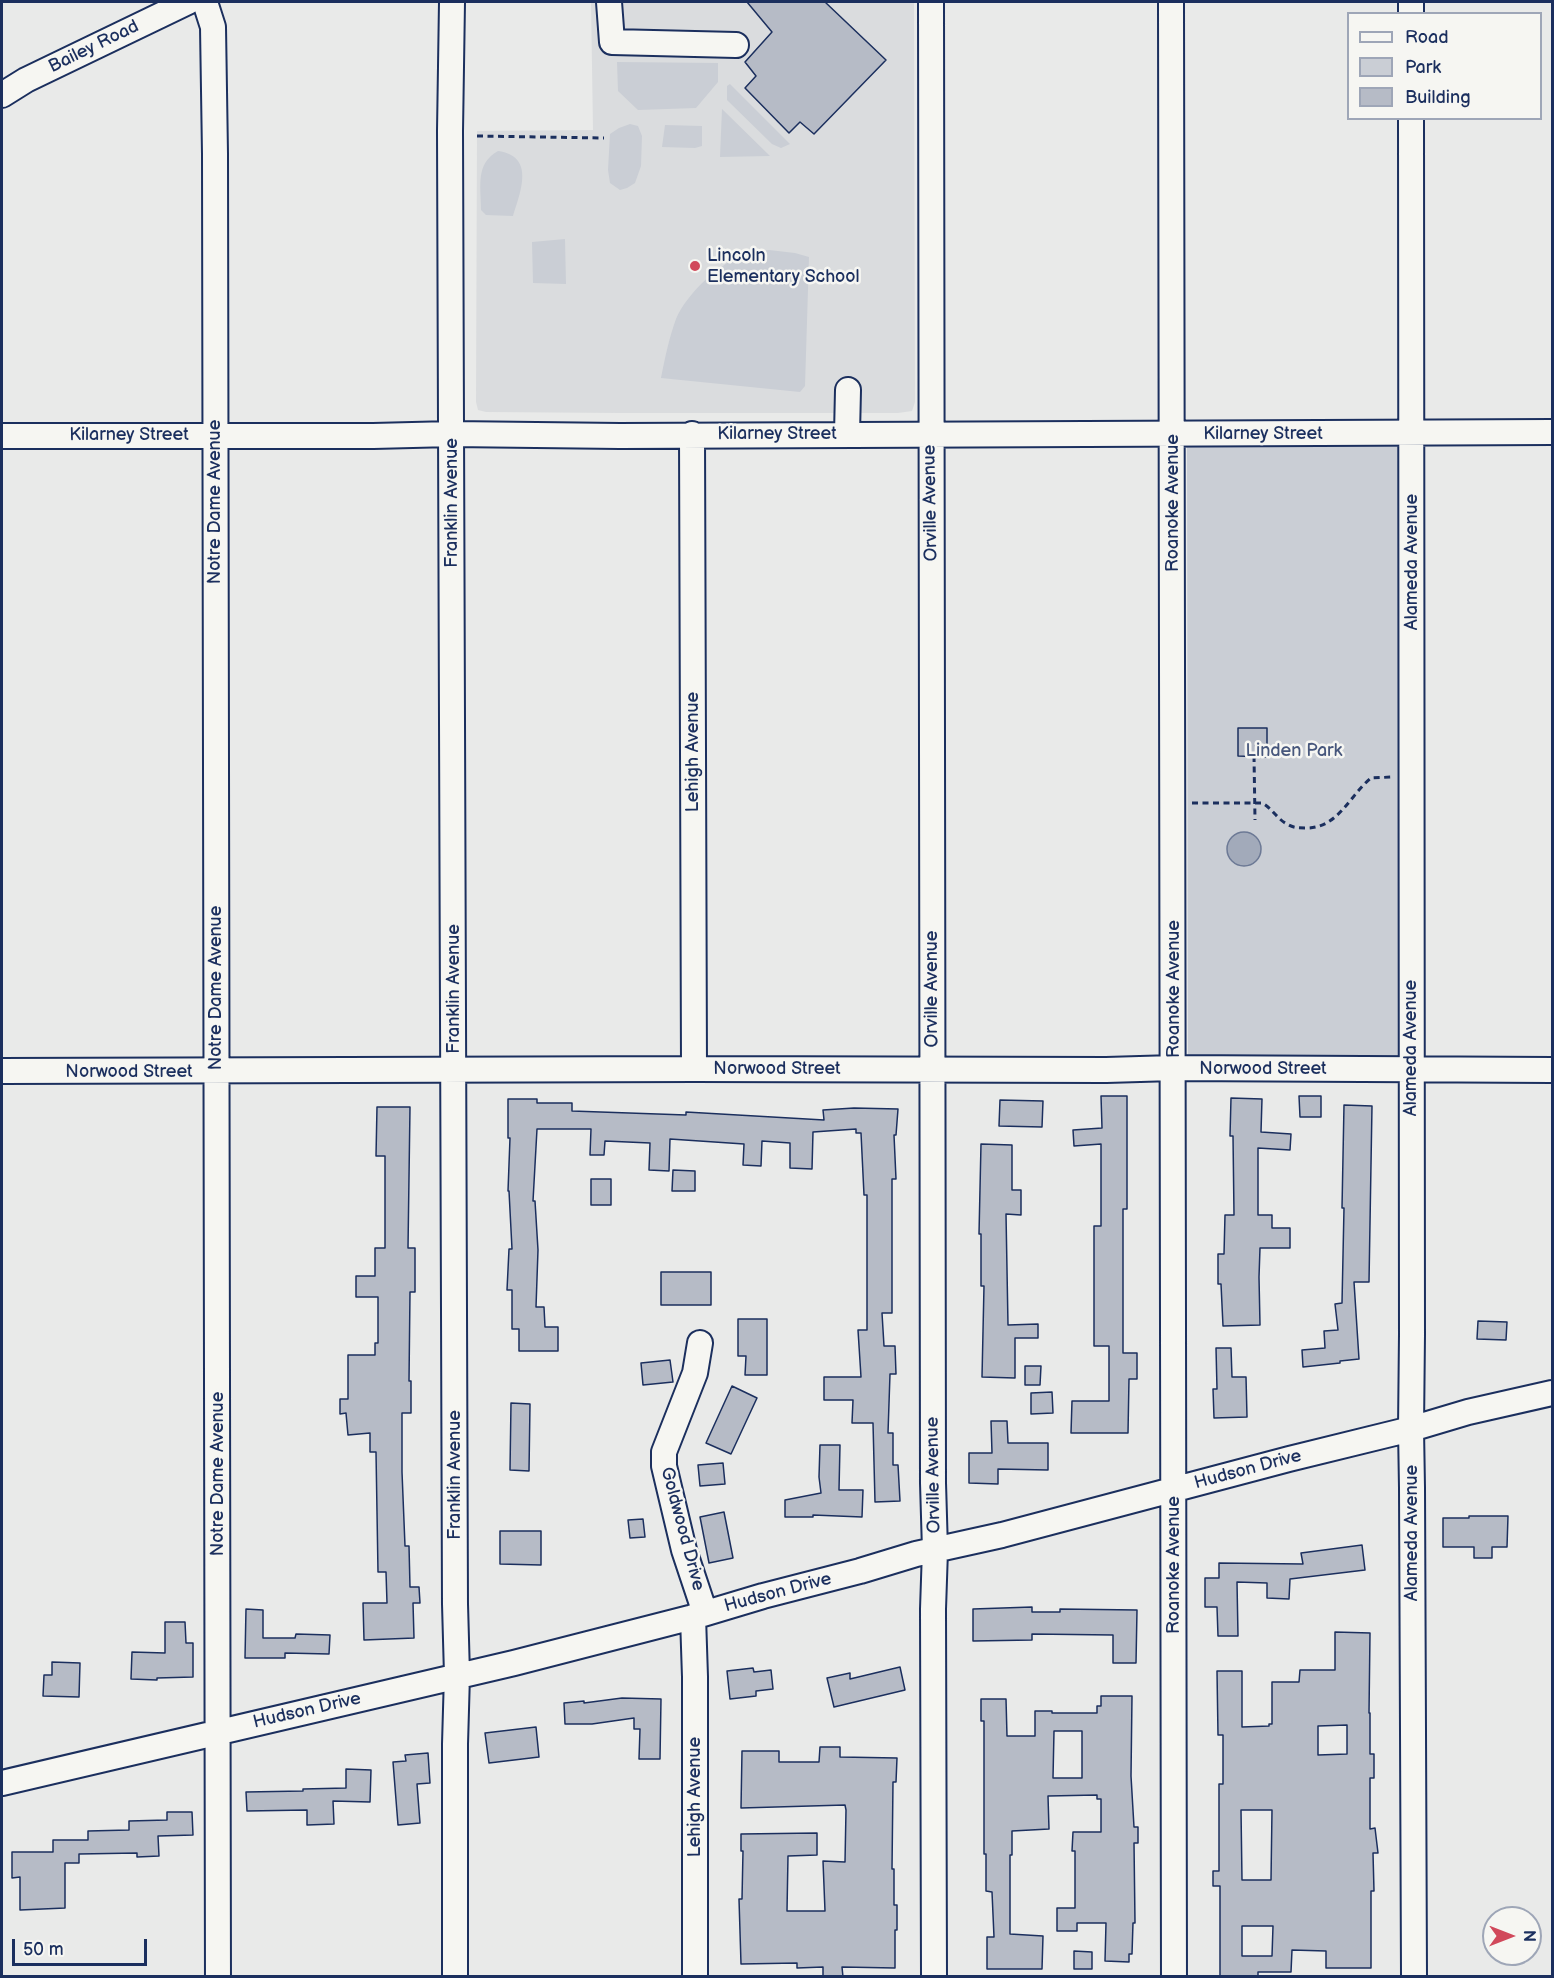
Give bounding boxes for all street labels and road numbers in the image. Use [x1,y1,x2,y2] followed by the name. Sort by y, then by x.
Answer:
[45,16,143,78] street label: Bailey Road
[204,420,226,584] street label: Notre Dame Avenue
[717,423,837,445] street label: Kilarney Street
[1203,423,1323,445] street label: Kilarney Street
[69,424,189,446] street label: Kilarney Street
[1162,434,1184,572] street label: Roanoke Avenue
[441,438,463,568] street label: Franklin Avenue
[919,444,943,562] street label: Orville Avenue
[1401,494,1423,630] street label: Alameda Avenue
[682,692,704,812] street label: Lehigh Avenue
[205,906,227,1070] street label: Notre Dame Avenue
[1163,920,1185,1058] street label: Roanoke Avenue
[443,924,465,1054] street label: Franklin Avenue
[921,931,943,1047] street label: Orville Avenue
[1400,980,1422,1116] street label: Alameda Avenue
[713,1058,841,1080] street label: Norwood Street
[1199,1058,1327,1080] street label: Norwood Street
[65,1061,193,1083] street label: Norwood Street
[207,1392,229,1556] street label: Notre Dame Avenue
[444,1410,466,1540] street label: Franklin Avenue
[922,1416,946,1534] street label: Orville Avenue
[1192,1445,1304,1495] street label: Hudson Drive
[655,1465,709,1593] street label: Goldwood Drive
[1401,1465,1423,1601] street label: Alameda Avenue
[1163,1496,1185,1634] street label: Roanoke Avenue
[722,1568,834,1618] street label: Hudson Drive
[251,1688,363,1734] street label: Hudson Drive
[684,1737,706,1857] street label: Lehigh Avenue

